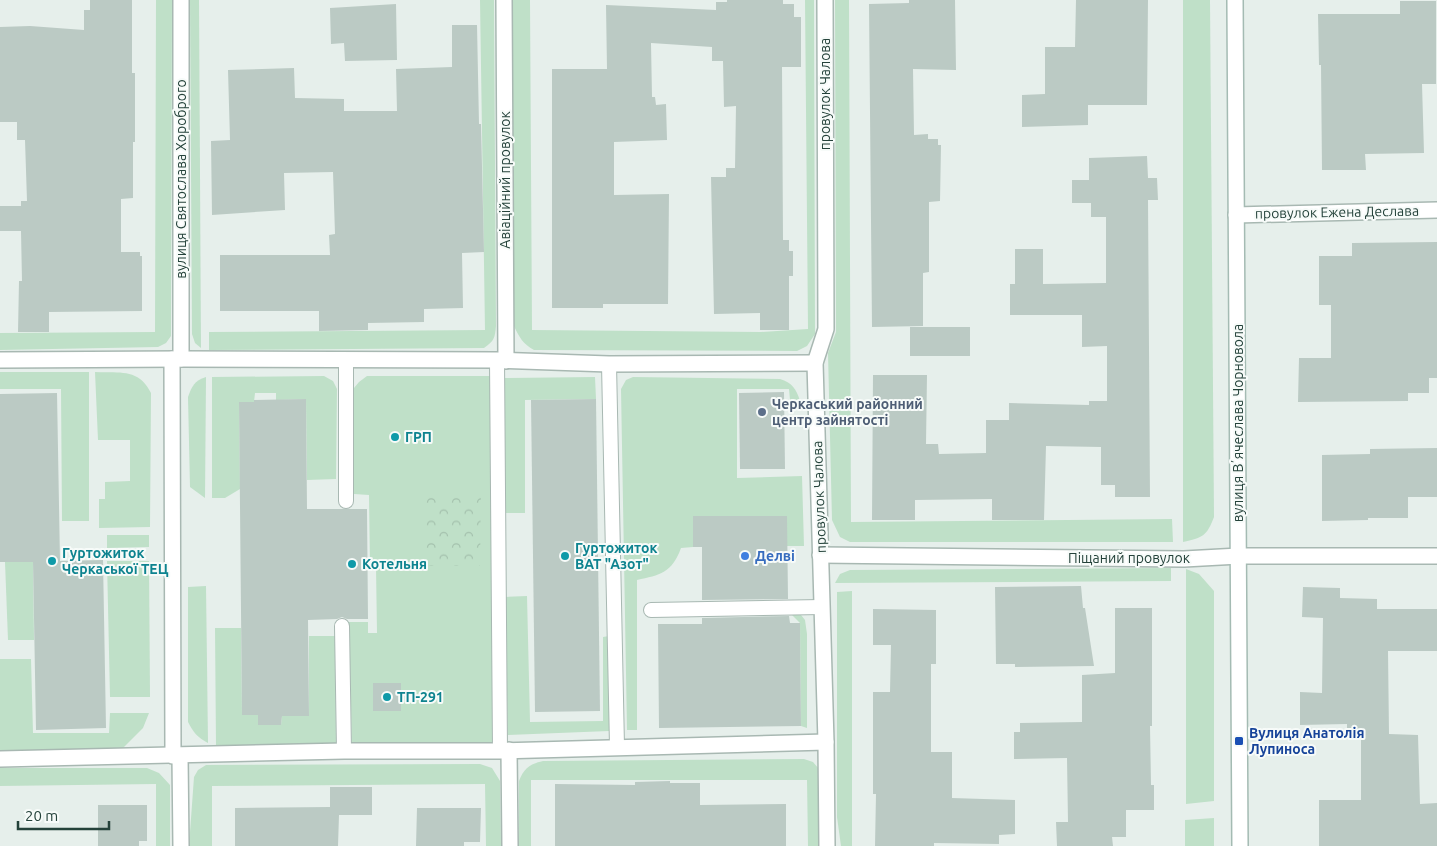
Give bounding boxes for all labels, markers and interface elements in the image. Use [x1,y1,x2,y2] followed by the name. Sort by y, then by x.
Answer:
[817,38,833,150] street label: провулок Чалова
[173,79,189,279] street label: вулиця Святослава Хороброго
[497,111,513,249] street label: Авіаційний провулок
[1255,203,1419,221] street label: провулок Ежена Деслава
[1230,324,1246,522] street label: вулиця Вʼячеслава Чорновола
[772,396,923,428] place label: Черкаський районний центр зайнятості
[756,406,768,418] marker: Черкаський районний центр зайнятості
[405,429,432,445] place label: ГРП
[389,431,401,443] marker: ГРП
[809,440,829,554] street label: провулок Чалова
[575,540,658,572] place label: Гуртожиток ВАТ "Азот"
[62,545,169,577] place label: Гуртожиток Черкаської ТЕЦ
[755,548,795,564] place label: Делві
[559,550,571,562] marker: Гуртожиток ВАТ "Азот"
[739,550,751,562] marker: Делві
[1068,550,1190,566] street label: Піщаний провулок
[46,555,58,567] marker: Гуртожиток Черкаської ТЕЦ
[362,556,427,572] place label: Котельня
[346,558,358,570] marker: Котельня
[397,689,444,705] place label: ТП-291
[381,691,393,703] marker: ТП-291
[1249,725,1364,757] place label: Вулиця Анатолія Лупиноса
[1233,735,1245,747] marker: Вулиця Анатолія Лупиноса
[18,798,109,830] scale bar
[25,807,58,824] text: 20 m

